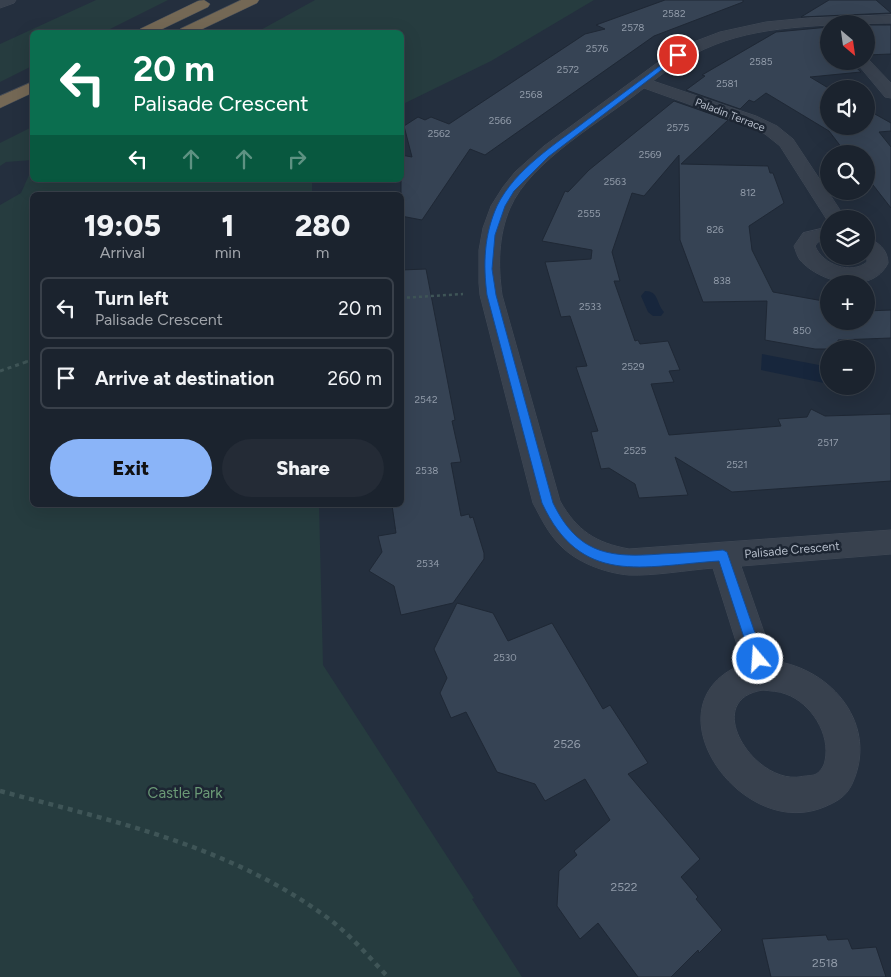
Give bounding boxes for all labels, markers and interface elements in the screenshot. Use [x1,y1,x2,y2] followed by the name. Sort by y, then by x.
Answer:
[662,7,686,20] house number: 2582
[820,15,875,70] north arrow
[820,15,875,395] map controls
[622,21,644,34] house number: 2578
[657,34,699,76] pin
[664,41,692,69] icon: arrive
[586,42,609,55] house number: 2576
[133,48,215,90] text: 20 m
[50,50,115,115] icon: left
[749,55,773,68] house number: 2585
[557,63,579,76] house number: 2572
[716,77,738,90] house number: 2581
[820,80,875,135] button: sound
[519,88,543,101] house number: 2568
[133,90,309,117] text: Palisade Crescent
[693,96,767,134] street label: Paladin Terrace
[489,114,512,127] house number: 2566
[667,121,689,134] house number: 2575
[428,127,450,140] house number: 2562
[124,145,152,173] icon: left
[177,145,205,173] icon: ahead
[230,145,258,173] icon: ahead
[283,145,311,173] icon: right
[820,145,875,200] button: search
[639,148,662,161] house number: 2569
[604,175,626,188] house number: 2563
[740,186,756,199] house number: 812
[84,207,161,244] text: 19:05
[221,207,234,244] text: 1
[295,207,350,244] text: 280
[578,207,601,220] house number: 2555
[820,210,875,265] button: layers
[706,223,724,236] house number: 826
[100,243,145,262] text: Arrival
[215,243,241,262] text: min
[316,243,329,262] text: m
[713,274,731,287] house number: 838
[820,275,875,330] button: +
[95,287,169,310] text: Turn left
[52,294,80,322] icon: left
[338,297,382,320] text: 20 m
[579,300,601,313] house number: 2533
[95,310,223,329] text: Palisade Crescent
[793,324,811,337] house number: 850
[820,340,875,395] button: −
[622,360,645,373] house number: 2529
[52,364,80,392] icon: arrive
[95,367,274,390] text: Arrive at destination
[328,367,382,390] text: 260 m
[414,393,438,406] house number: 2542
[818,436,839,449] house number: 2517
[50,439,212,497] button: Exit
[222,439,384,497] button: Share
[624,444,647,457] house number: 2525
[726,458,748,471] house number: 2521
[416,464,438,477] house number: 2538
[744,539,841,561] street label: Palisade Crescent
[417,557,440,570] house number: 2534
[731,632,783,684] position arrow
[493,651,517,664] house number: 2530
[553,737,581,751] house number: 2526
[148,784,223,802] park label: Castle Park
[610,880,638,894] house number: 2522
[812,956,838,970] house number: 2518

